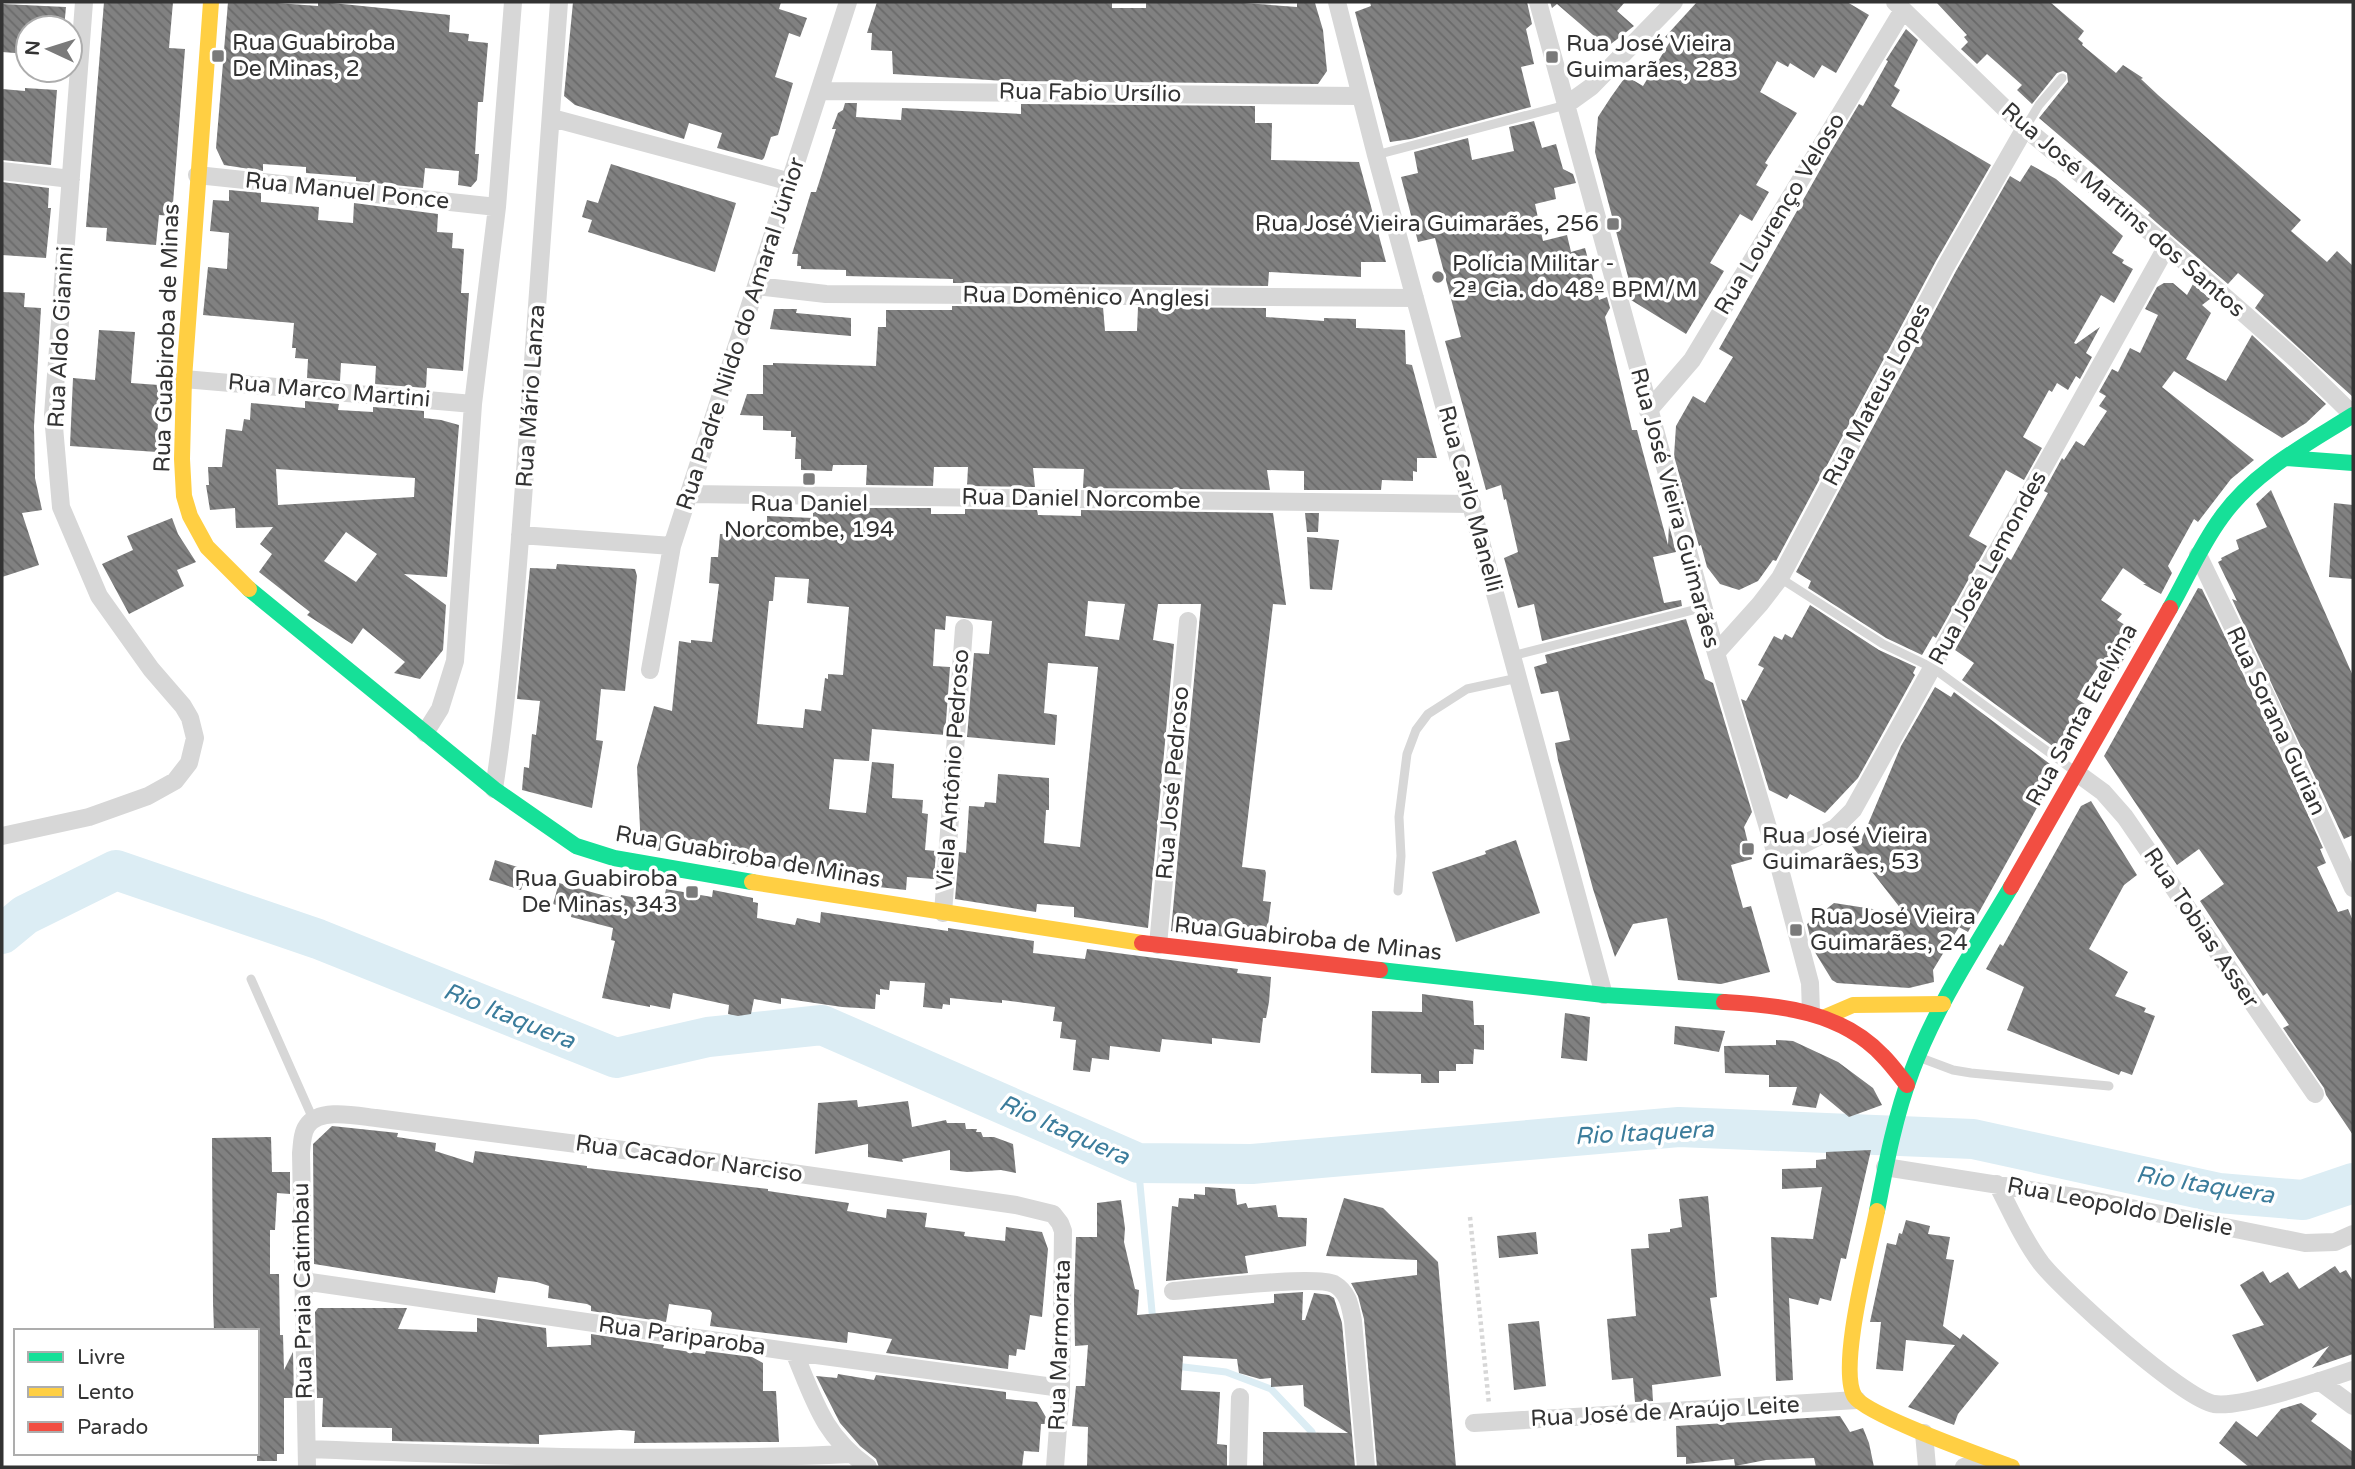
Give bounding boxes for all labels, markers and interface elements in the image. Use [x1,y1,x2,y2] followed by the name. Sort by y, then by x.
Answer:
[14,14,84,84] north arrow
[232,29,396,83] place label: Rua Guabiroba De Minas, 2
[1566,30,1738,84] place label: Rua José Vieira Guimarães, 283
[22,40,45,56] text: N
[210,48,226,64] marker: Rua Guabiroba De Minas, 2
[1544,49,1560,65] marker: Rua José Vieira Guimarães, 283
[998,77,1182,109] street label: Rua Fabio Ursílio
[1996,97,2250,323] street label: Rua José Martins dos Santos
[1709,108,1851,320] street label: Rua Lourenço Veloso
[671,154,811,514] street label: Rua Padre Nildo do Amaral Júnior
[243,166,451,216] street label: Rua Manuel Ponce
[148,203,186,473] street label: Rua Guabiroba de Minas
[1255,210,1599,238] place label: Rua José Vieira Guimarães, 256
[1605,216,1621,232] marker: Rua José Vieira Guimarães, 256
[42,245,80,429] street label: Rua Aldo Gianini
[1452,250,1697,304] place label: Polícia Militar - 2ª Cia. do 48º BPM/M
[1430,269,1446,285] marker: Polícia Militar - 2ª Cia. do 48º BPM/M
[962,281,1210,313] street label: Rua Domênico Anglesi
[1817,299,1937,491] street label: Rua Mateus Lopes
[511,303,551,489] street label: Rua Mário Lanza
[1624,365,1726,651] street label: Rua José Vieira Guimarães
[227,368,431,414] street label: Rua Marco Martini
[1432,403,1508,595] street label: Rua Carlo Manelli
[1923,466,2053,670] street label: Rua José Lemondes
[801,471,817,487] marker: Rua Daniel Norcombe, 194
[961,483,1201,515] street label: Rua Daniel Norcombe
[724,490,894,544] place label: Rua Daniel Norcombe, 194
[2020,619,2144,811] street label: Rua Santa Etelvina
[2220,622,2332,820] street label: Rua Sorana Gurian
[931,648,975,892] street label: Viela Antônio Pedroso
[1151,685,1195,881] street label: Rua José Pedroso
[613,820,883,894] street label: Rua Guabiroba de Minas
[1762,822,1928,876] place label: Rua José Vieira Guimarães, 53
[1740,841,1756,857] marker: Rua José Vieira Guimarães, 53
[2137,843,2265,1014] street label: Rua Tobias Asser
[514,865,678,919] place label: Rua Guabiroba De Minas, 343
[684,884,700,900] marker: Rua Guabiroba De Minas, 343
[1810,903,1976,957] place label: Rua José Vieira Guimarães, 24
[1173,911,1443,967] street label: Rua Guabiroba de Minas
[1788,922,1804,938] marker: Rua José Vieira Guimarães, 24
[439,976,579,1056] water label: Rio Itaquera
[995,1088,1134,1172] water label: Rio Itaquera
[1574,1115,1715,1151] water label: Rio Itaquera
[573,1129,805,1189] street label: Rua Cacador Narciso
[2134,1160,2276,1210] water label: Rio Itaquera
[2005,1171,2235,1243] street label: Rua Leopoldo Delisle
[287,1182,319,1400] street label: Rua Praia Catimbau
[1043,1259,1077,1431] street label: Rua Marmorata
[596,1310,768,1362] street label: Rua Pariparoba
[14,1329,259,1455] legend
[77,1345,125,1370] text: Livre
[77,1380,134,1405] text: Lento
[1530,1391,1800,1433] street label: Rua José de Araújo Leite
[77,1415,148,1440] text: Parado

